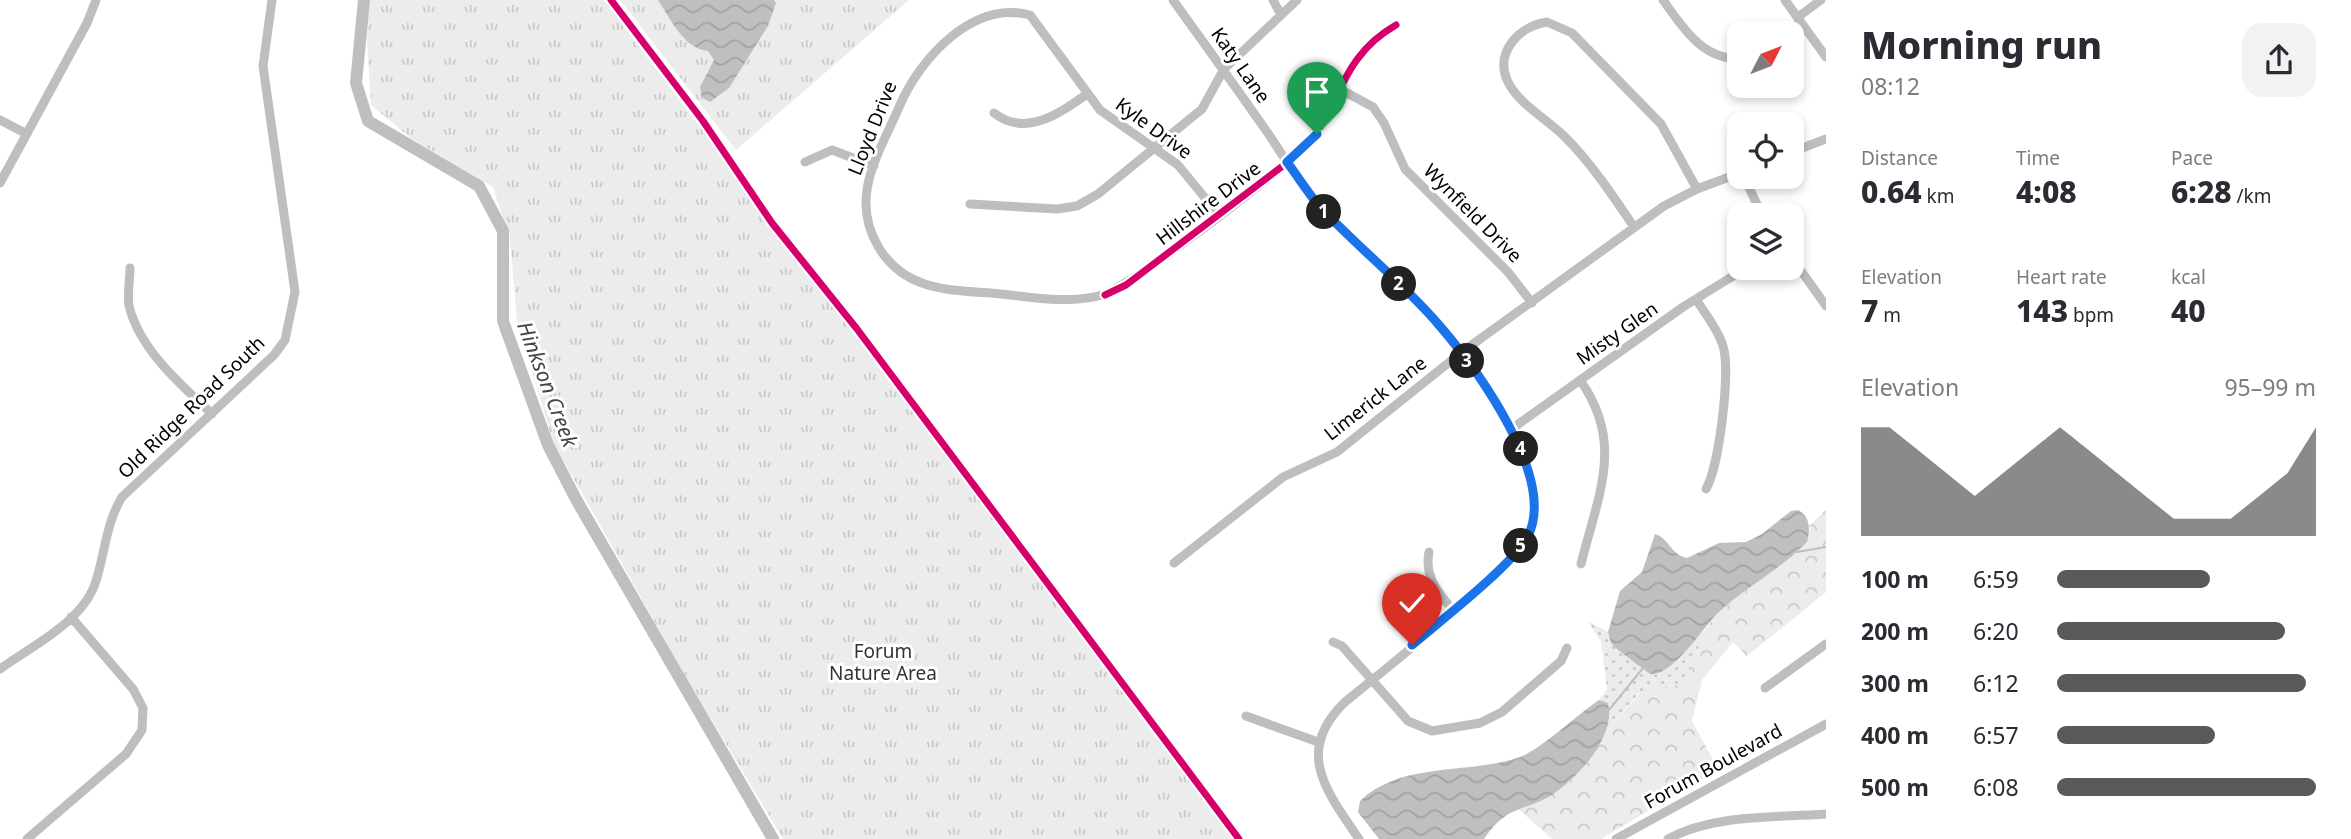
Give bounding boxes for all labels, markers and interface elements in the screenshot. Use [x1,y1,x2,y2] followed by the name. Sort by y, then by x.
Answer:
[1861,18,2102,70] text: Morning run
[1727,21,1804,98] north arrow
[1727,21,1804,280] map controls
[1205,22,1277,108] street label: Katy Lane
[2242,23,2316,97] button: share
[1287,62,1347,134] pin
[1861,70,1920,102] text: 08:12
[1298,73,1336,111] icon: arrive
[841,77,903,179] street label: Lloyd Drive
[1110,91,1198,165] street label: Kyle Drive
[1727,112,1804,189] button: locate
[1861,145,1938,171] text: Distance
[2016,145,2060,171] text: Time
[2171,145,2213,171] text: Pace
[1150,155,1266,251] street label: Hillshire Drive
[1418,158,1528,268] street label: Wynfield Drive
[1861,171,1922,212] text: 0.64
[2016,171,2077,212] text: 4:08
[2171,171,2232,212] text: 6:28
[1922,183,1954,209] text: km
[2232,183,2272,209] text: /km
[1306,194,1342,230] pin: 1
[1318,198,1329,224] text: 1
[1727,203,1804,280] button: layers
[1861,264,1942,290] text: Elevation
[2016,264,2107,290] text: Heart rate
[2171,264,2206,290] text: kcal
[1382,266,1416,302] pin: 2
[1393,270,1404,296] text: 2
[1861,290,1878,331] text: 7
[2016,290,2068,331] text: 143
[2171,290,2206,331] text: 40
[1571,295,1663,371] street label: Misty Glen
[1878,302,1901,328] text: m
[2068,302,2114,328] text: bpm
[511,317,585,452] water label: Hinkson Creek
[112,330,270,484] street label: Old Ridge Road South
[1450,344,1484,378] pin: 3
[1461,347,1472,373] text: 3
[1318,350,1432,446] street label: Limerick Lane
[1861,371,1959,403] text: Elevation
[2224,371,2316,403] text: 95–99 m
[1504,432,1538,466] pin: 4
[1515,435,1526,461] text: 4
[1504,528,1538,564] pin: 5
[1515,532,1526,558] text: 5
[1861,563,1929,595] text: 100 m
[1973,563,2019,595] text: 6:59
[1382,573,1442,645] pin
[1393,584,1431,622] icon: check
[1861,615,1929,647] text: 200 m
[1973,615,2019,647] text: 6:20
[829,638,937,686] park label: Forum Nature Area
[1861,667,1929,699] text: 300 m
[1973,667,2019,699] text: 6:12
[1639,717,1787,815] street label: Forum Boulevard
[1861,719,1929,751] text: 400 m
[1973,719,2019,751] text: 6:57
[1861,771,1929,803] text: 500 m
[1973,771,2019,803] text: 6:08

